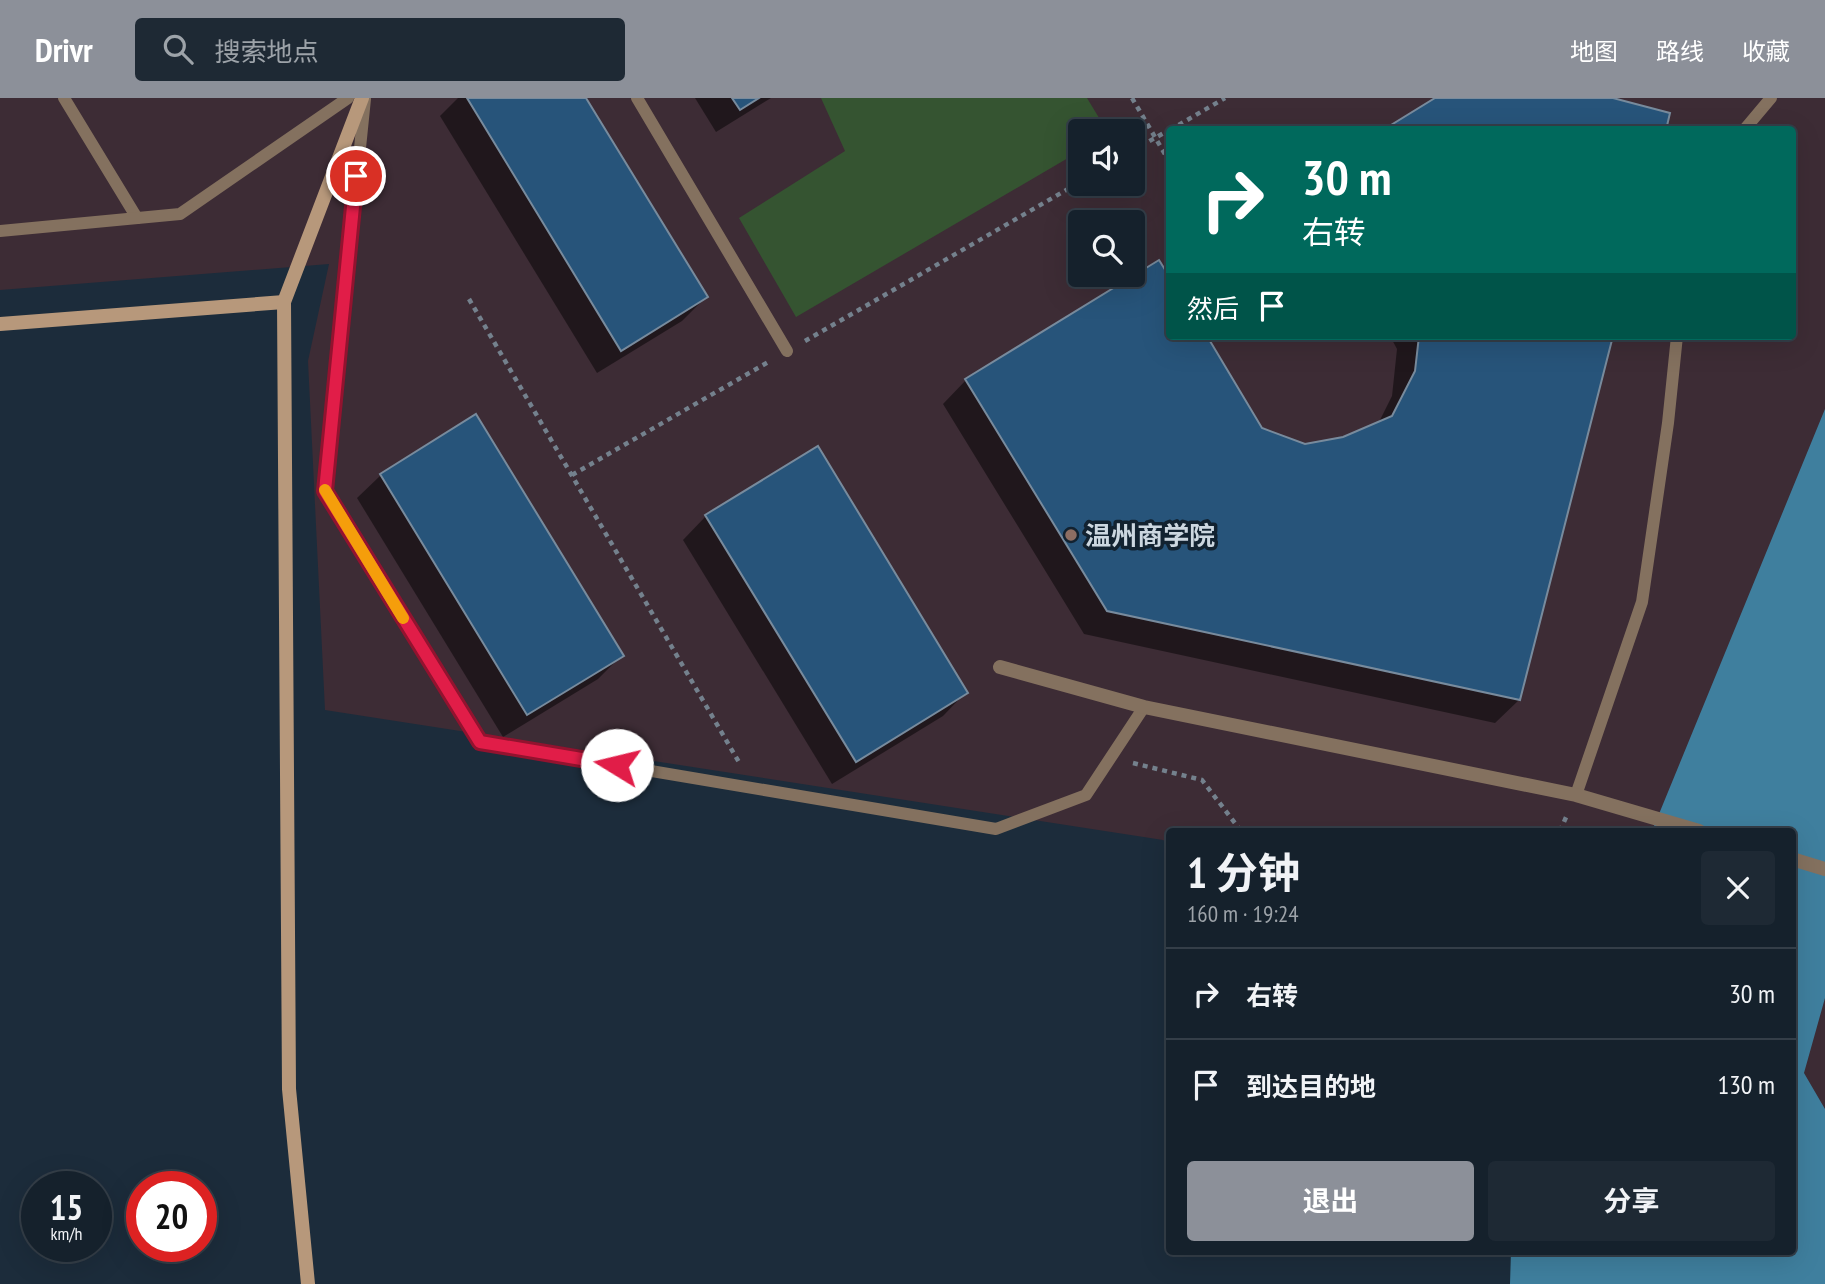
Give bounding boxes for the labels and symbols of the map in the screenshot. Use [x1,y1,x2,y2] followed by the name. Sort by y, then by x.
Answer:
[326,146,386,206] pin
[1085,519,1215,552] place label: 温州商学院
[1063,527,1079,543] marker: 温州商学院
[580,728,654,802] position arrow
[126,1171,217,1262] speed limit sign: 20

